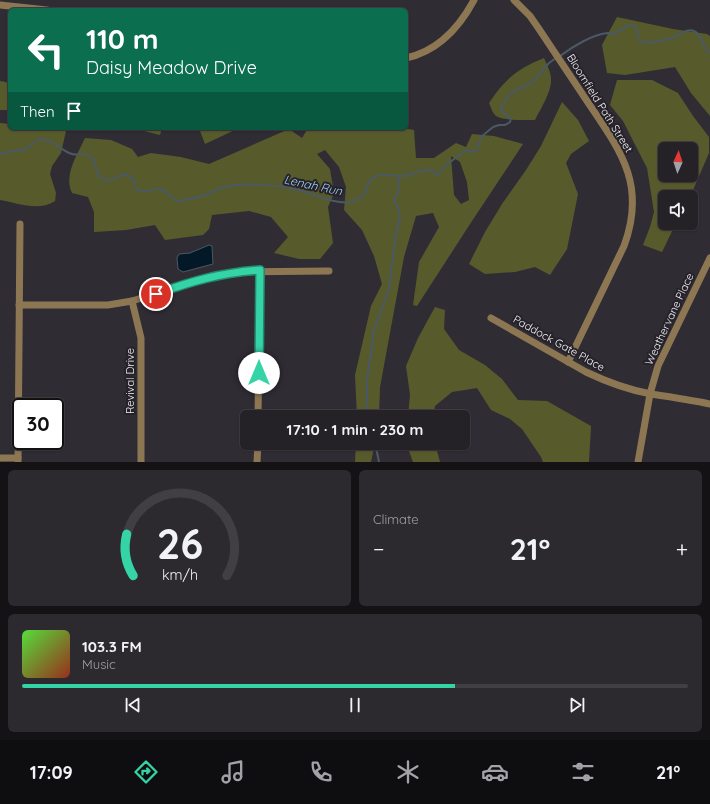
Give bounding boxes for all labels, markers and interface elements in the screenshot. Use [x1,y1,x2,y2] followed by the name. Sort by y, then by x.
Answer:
[86,21,159,56] text: 110 m
[20,24,72,76] icon: left
[564,51,636,155] street label: Bloomfield Path Street
[86,56,257,79] text: Daisy Meadow Drive
[63,100,85,122] icon: arrive
[20,102,55,121] text: Then
[658,142,698,182] north arrow
[658,142,698,230] map controls
[283,172,345,199] water label: Lenah Run
[658,190,698,230] button: sound
[642,271,696,367] street label: Weathervane Place
[139,277,173,311] pin
[145,283,167,305] icon: arrive
[511,312,607,374] street label: Paddock Gate Place
[123,348,137,414] street label: Revival Drive
[238,352,280,394] position arrow
[12,398,64,450] speed limit sign: 30
[287,420,423,439] text: 17:10 · 1 min · 230 m
[373,511,419,527] text: Climate
[156,517,203,569] text: 26
[510,530,550,568] text: 21°
[373,535,384,563] text: −
[676,535,688,563] text: +
[161,566,198,584] text: km/h
[82,637,142,656] text: 103.3 FM
[82,656,116,672] text: Music
[122,694,144,716] icon: previous
[344,694,366,716] icon: pause
[566,694,588,716] icon: next
[132,758,160,786] icon: directions
[219,758,247,786] icon: music
[307,758,335,786] icon: phone
[394,758,422,786] icon: climate
[481,758,509,786] icon: car
[569,758,597,786] icon: filters
[30,761,73,784] text: 17:09
[656,761,680,784] text: 21°

